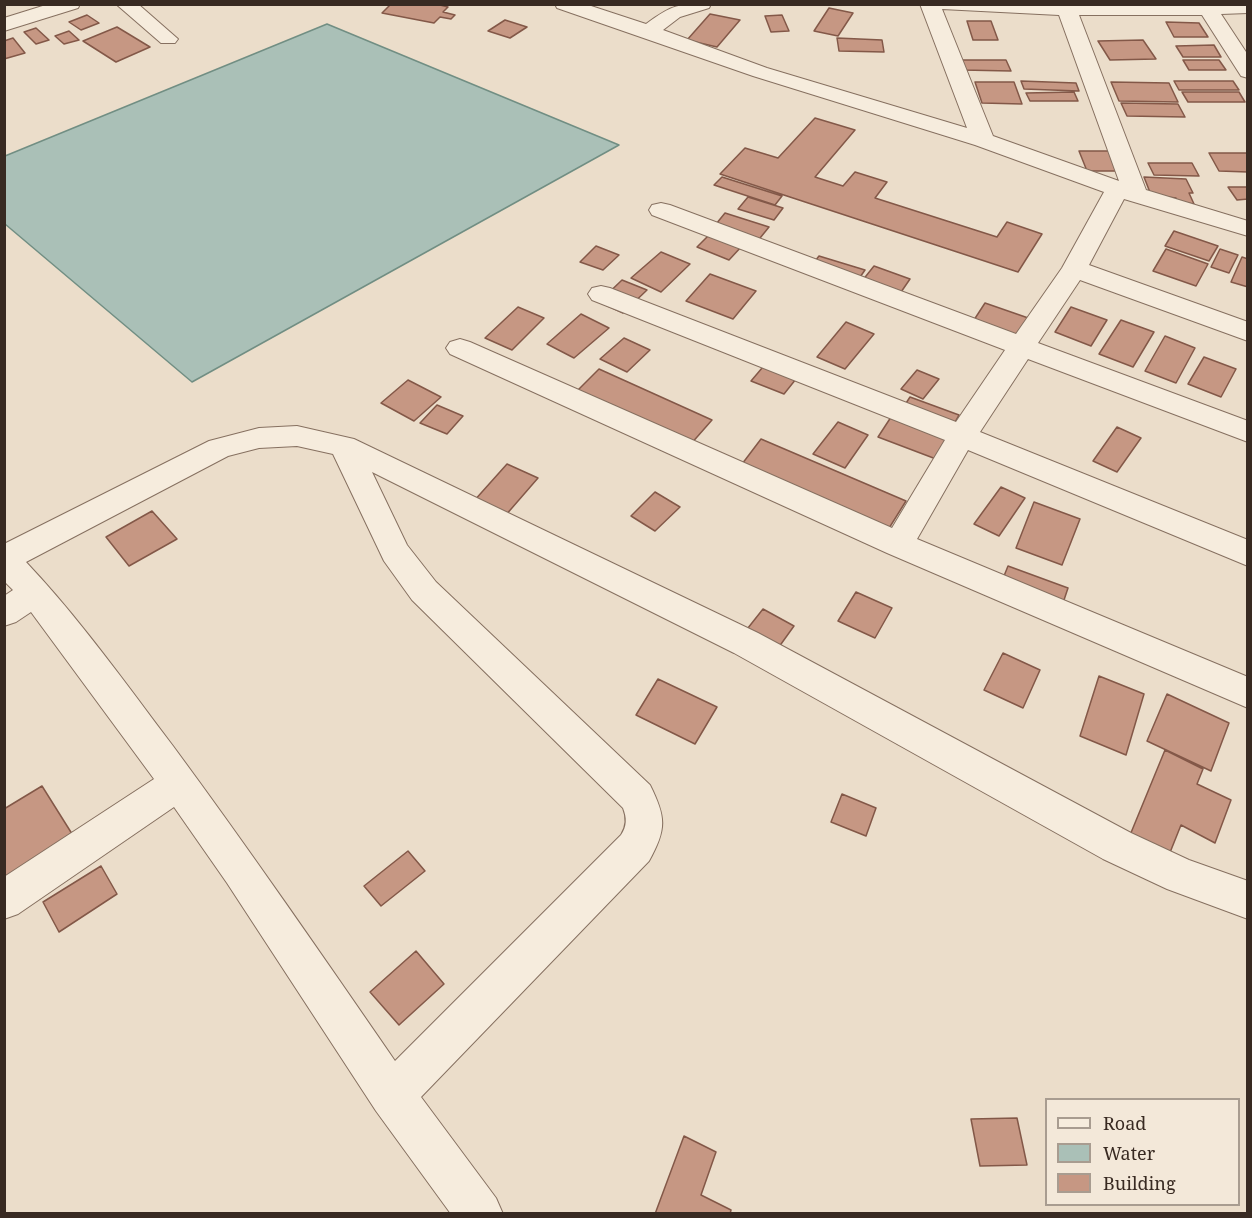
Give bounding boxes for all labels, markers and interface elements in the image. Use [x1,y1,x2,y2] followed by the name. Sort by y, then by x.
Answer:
[1045,1098,1240,1206] legend
[1103,1111,1146,1135] text: Road
[1103,1141,1155,1165] text: Water
[1103,1171,1176,1195] text: Building

